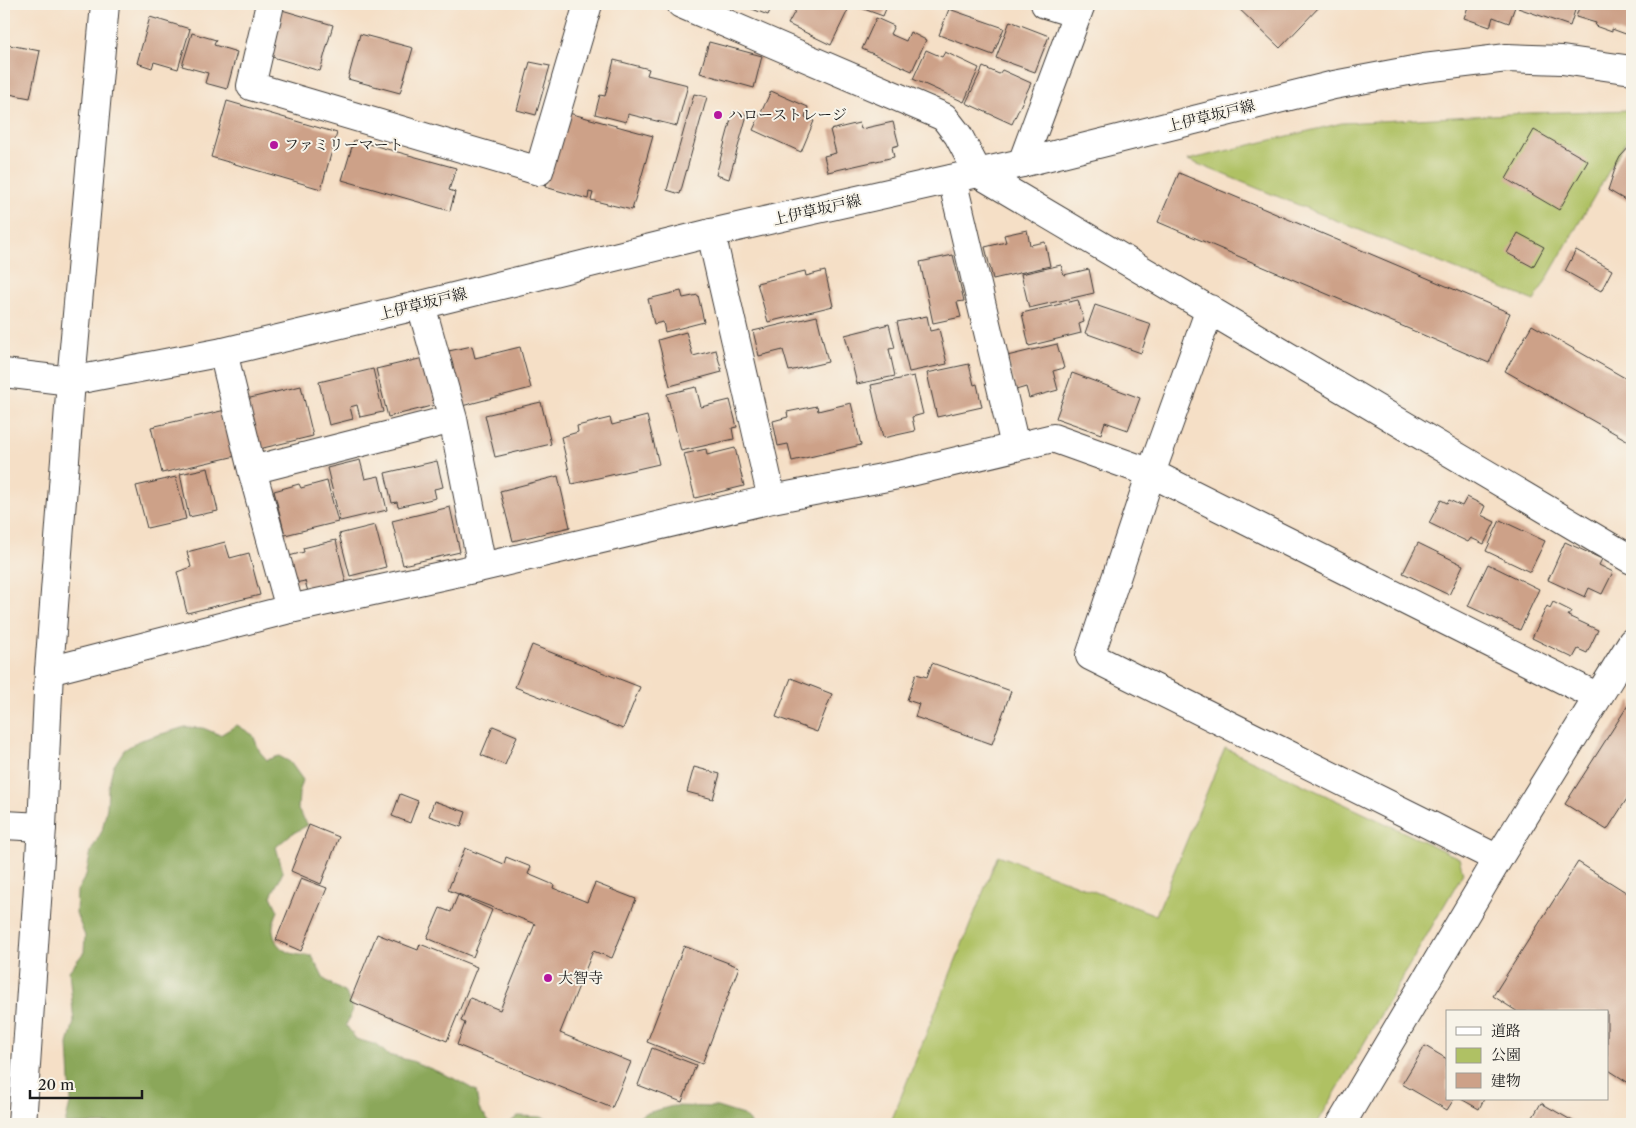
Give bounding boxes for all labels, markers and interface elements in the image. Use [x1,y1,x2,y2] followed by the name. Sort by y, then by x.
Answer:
[1165,95,1257,136] street label: 上伊草坂戸線
[728,105,847,124] place label: ハローストレージ
[712,109,724,121] marker: ハローストレージ
[284,135,404,154] place label: ファミリーマート
[268,139,280,151] marker: ファミリーマート
[771,190,863,229] street label: 上伊草坂戸線
[377,283,469,324] street label: 上伊草坂戸線
[558,968,603,987] place label: 大智寺
[542,972,554,984] marker: 大智寺
[1446,1010,1608,1100] legend
[1491,1021,1521,1040] text: 道路
[1491,1045,1521,1064] text: 公園
[30,1068,142,1100] scale bar
[1491,1071,1521,1090] text: 建物
[38,1075,74,1094] text: 20 m

